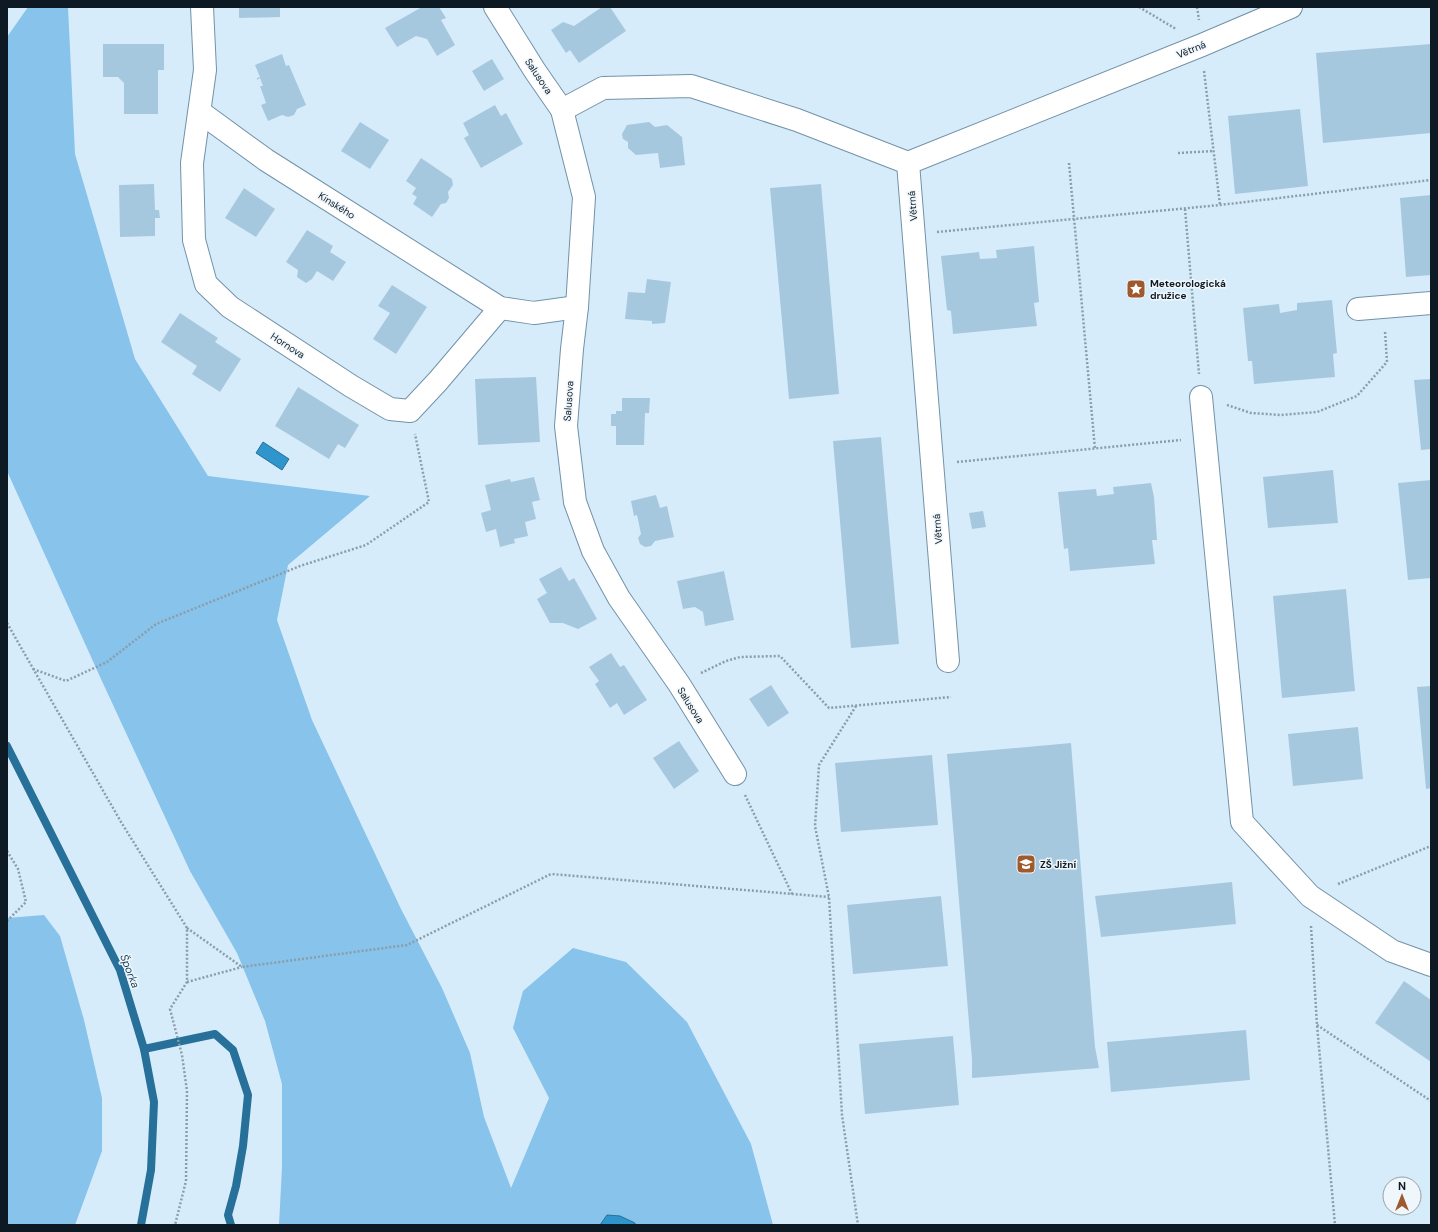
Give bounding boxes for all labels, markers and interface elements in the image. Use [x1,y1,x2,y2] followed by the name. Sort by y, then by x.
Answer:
[1175,38,1208,61] street label: Větrná
[522,56,555,97] street label: Salusova
[316,189,358,222] street label: Kinského
[905,190,920,222] street label: Větrná
[1150,277,1226,302] place label: Meteorologická družice
[1125,278,1147,300] place icon: Meteorologická družice
[268,330,307,361] street label: Hornova
[561,380,576,422] street label: Salusova
[930,513,945,545] street label: Větrná
[674,685,707,726] street label: Salusova
[1015,853,1037,875] school or university icon: ZŠ Jižní
[1040,858,1076,871] place label: ZŠ Jižní
[117,952,143,990] water label: Šporka
[1382,1176,1422,1216] north arrow
[1398,1179,1406,1193] text: N

